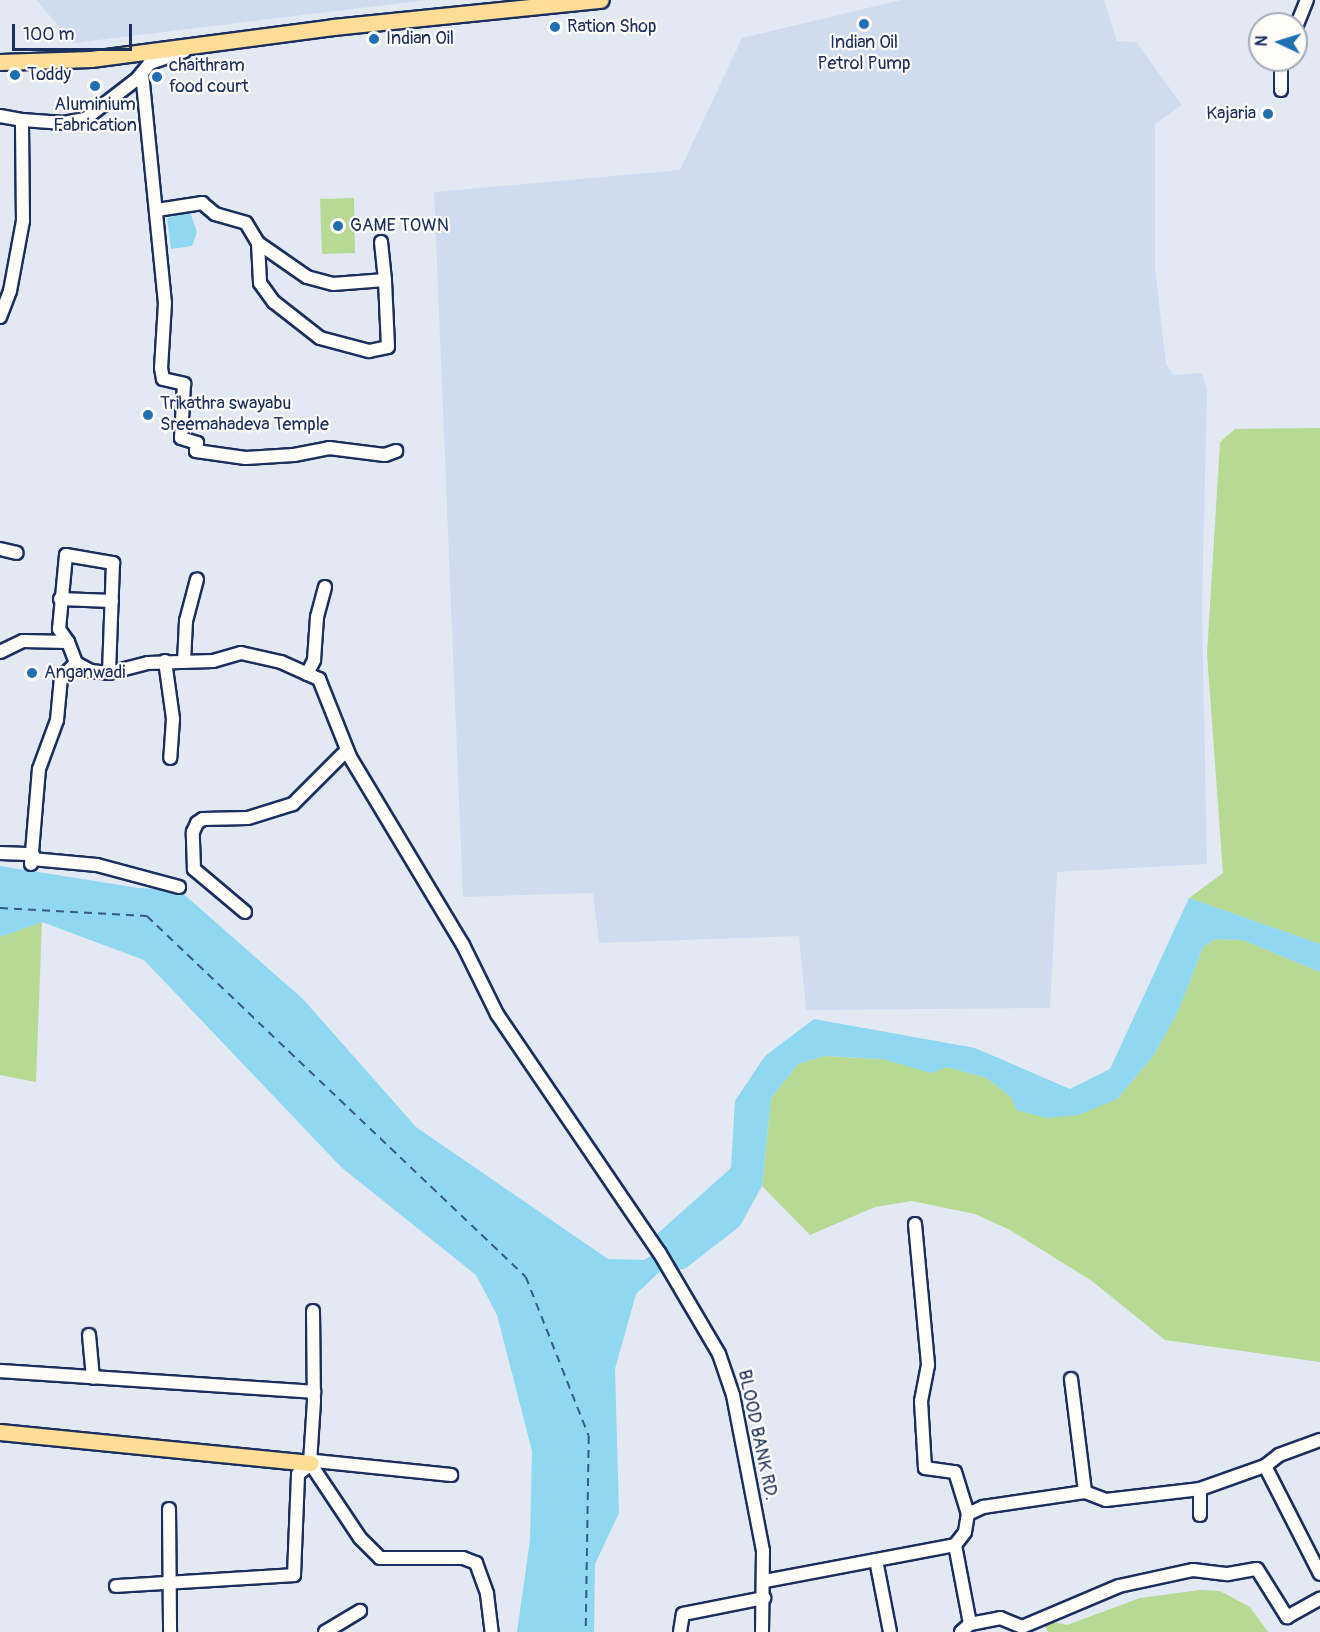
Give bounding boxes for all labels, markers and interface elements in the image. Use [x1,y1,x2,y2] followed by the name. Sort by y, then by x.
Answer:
[15,12,135,50] scale bar
[1248,12,1308,72] north arrow
[567,16,657,38] place label: Ration Shop
[857,17,871,31] marker: Indian Oil Petrol Pump
[548,20,562,34] marker: Ration Shop
[23,23,75,46] text: 100 m
[386,28,454,50] place label: Indian Oil
[367,32,381,46] marker: Indian Oil
[818,33,910,76] place label: Indian Oil Petrol Pump
[1252,35,1272,47] text: N
[169,56,249,98] place label: chaithram food court
[27,64,71,86] place label: Toddy
[8,68,22,82] marker: Toddy
[150,70,164,84] marker: chaithram food court
[88,79,102,93] marker: Aluminium Fabrication
[53,95,137,138] place label: Aluminium Fabrication
[1206,103,1256,125] place label: Kajaria
[1261,107,1275,121] marker: Kajaria
[350,215,449,237] place label: GAME TOWN
[331,219,345,233] marker: GAME TOWN
[160,394,329,436] place label: Trikathra swayabu Sreemahadeva Temple
[141,408,155,422] marker: Trikathra swayabu Sreemahadeva Temple
[44,662,125,684] place label: Anganwadi
[25,666,39,680] marker: Anganwadi
[733,1368,781,1502] street label: BLOOD BANK RD.

